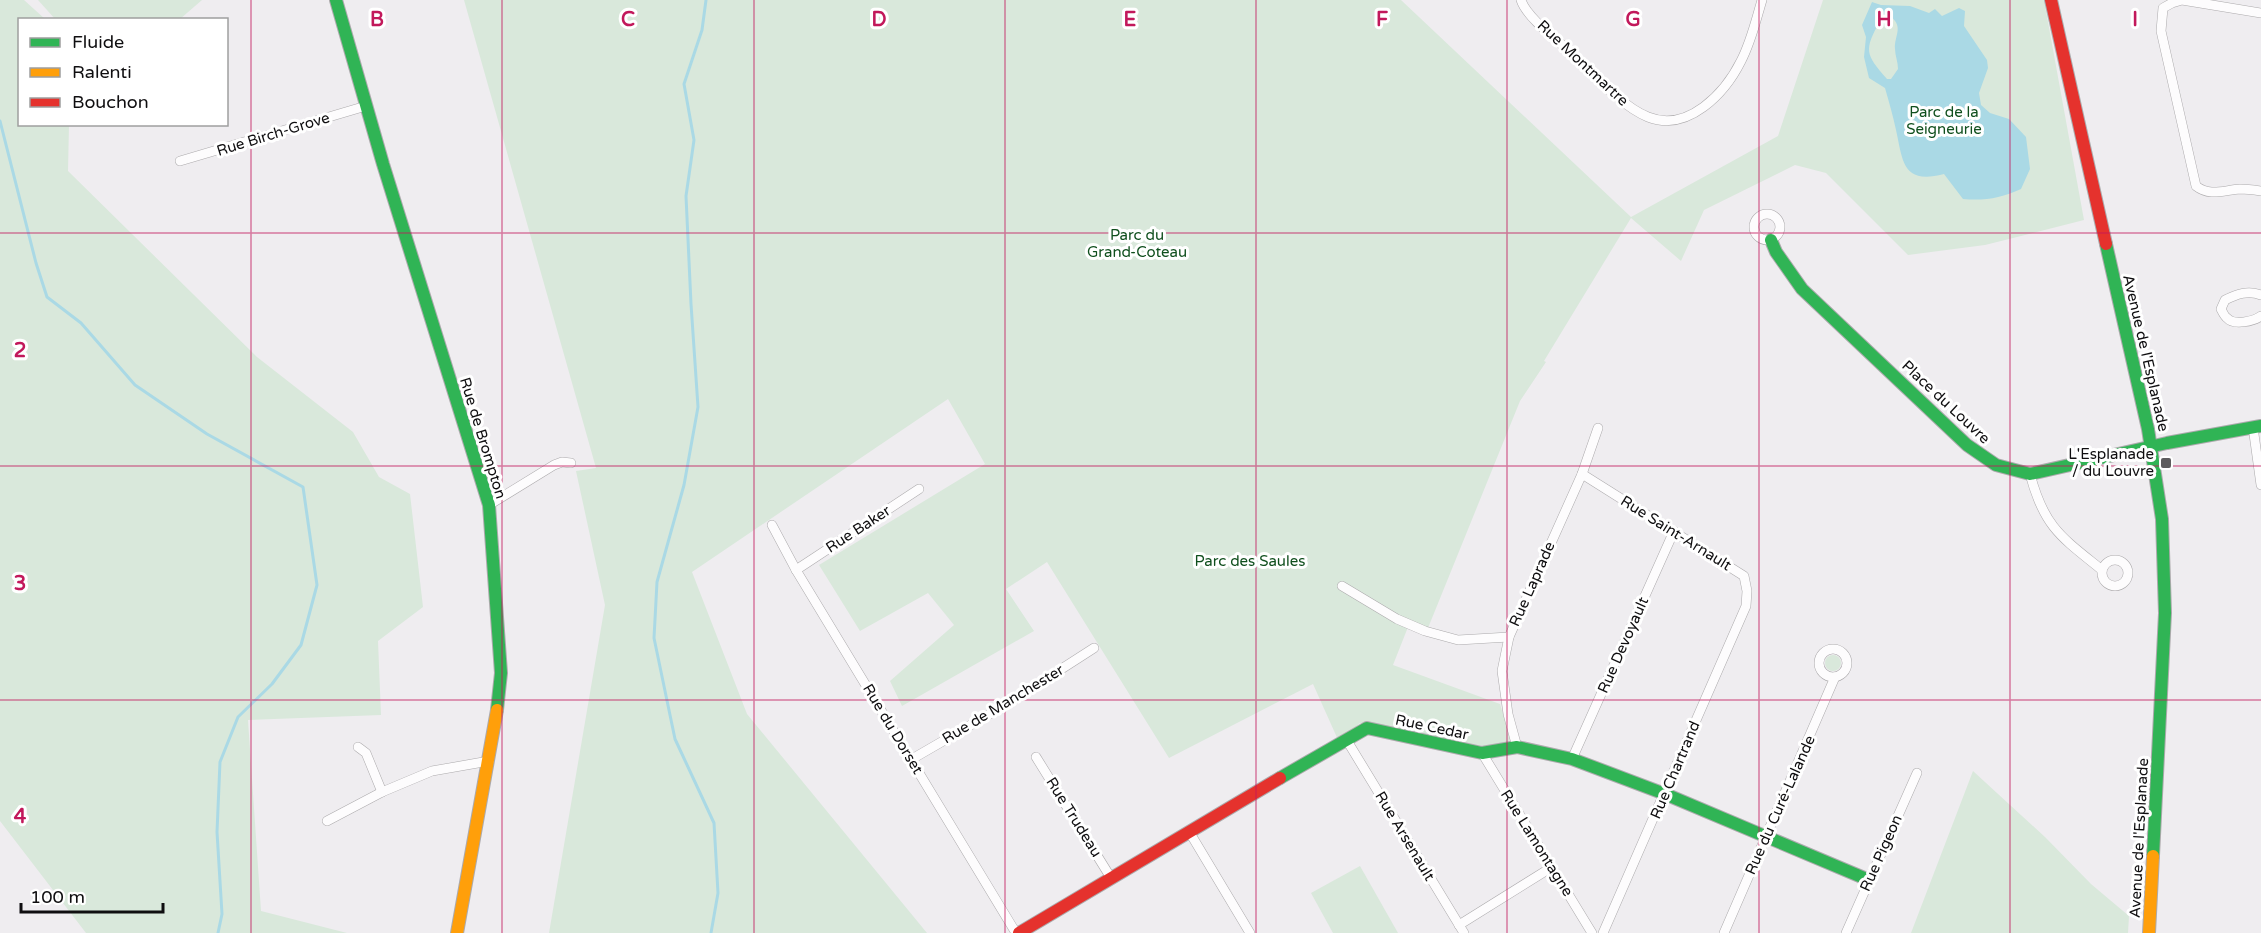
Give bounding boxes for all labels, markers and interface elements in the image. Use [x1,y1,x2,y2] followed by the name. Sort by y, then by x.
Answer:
[370,8,384,32] text: B
[621,8,635,32] text: C
[871,8,887,32] text: D
[1124,8,1137,32] text: E
[1376,8,1388,32] text: F
[1625,8,1641,32] text: G
[1876,8,1892,32] text: H
[2132,8,2138,32] text: I
[1534,16,1632,110] street label: Rue Montmartre
[18,18,228,126] legend
[72,31,124,53] text: Fluide
[72,61,132,83] text: Ralenti
[72,91,149,113] text: Bouchon
[1906,103,1982,138] park label: Parc de la Seigneurie
[214,108,332,160] street label: Rue Birch-Grove
[1087,226,1187,261] park label: Parc du Grand-Coteau
[2119,273,2173,433] street label: Avenue de l'Esplanade
[14,339,26,363] text: 2
[1898,357,1994,447] street label: Place du Louvre
[456,375,510,501] street label: Rue de Brompton
[2068,445,2154,480] place label: L'Esplanade / du Louvre
[2159,456,2173,470] marker: L'Esplanade / du Louvre
[1617,492,1735,574] street label: Rue Saint-Arnault
[822,501,894,557] street label: Rue Baker
[1505,539,1559,629] street label: Rue Laprade
[1195,552,1305,570] park label: Parc des Saules
[14,572,26,596] text: 3
[1594,594,1652,696] street label: Rue Devoyault
[939,660,1067,747] street label: Rue de Manchester
[859,681,927,778] street label: Rue du Dorset
[1394,710,1471,744] street label: Rue Cedar
[1646,718,1704,822] street label: Rue Chartrand
[1741,733,1819,877] street label: Rue du Curé-Lalande
[2126,757,2152,919] street label: Avenue de l'Esplanade
[1042,774,1106,860] street label: Rue Trudeau
[1497,786,1577,900] street label: Rue Lamontagne
[1371,788,1439,884] street label: Rue Arsenault
[14,805,27,829] text: 4
[1856,812,1906,894] street label: Rue Pigeon
[21,876,164,914] scale bar
[30,886,85,908] text: 100 m

